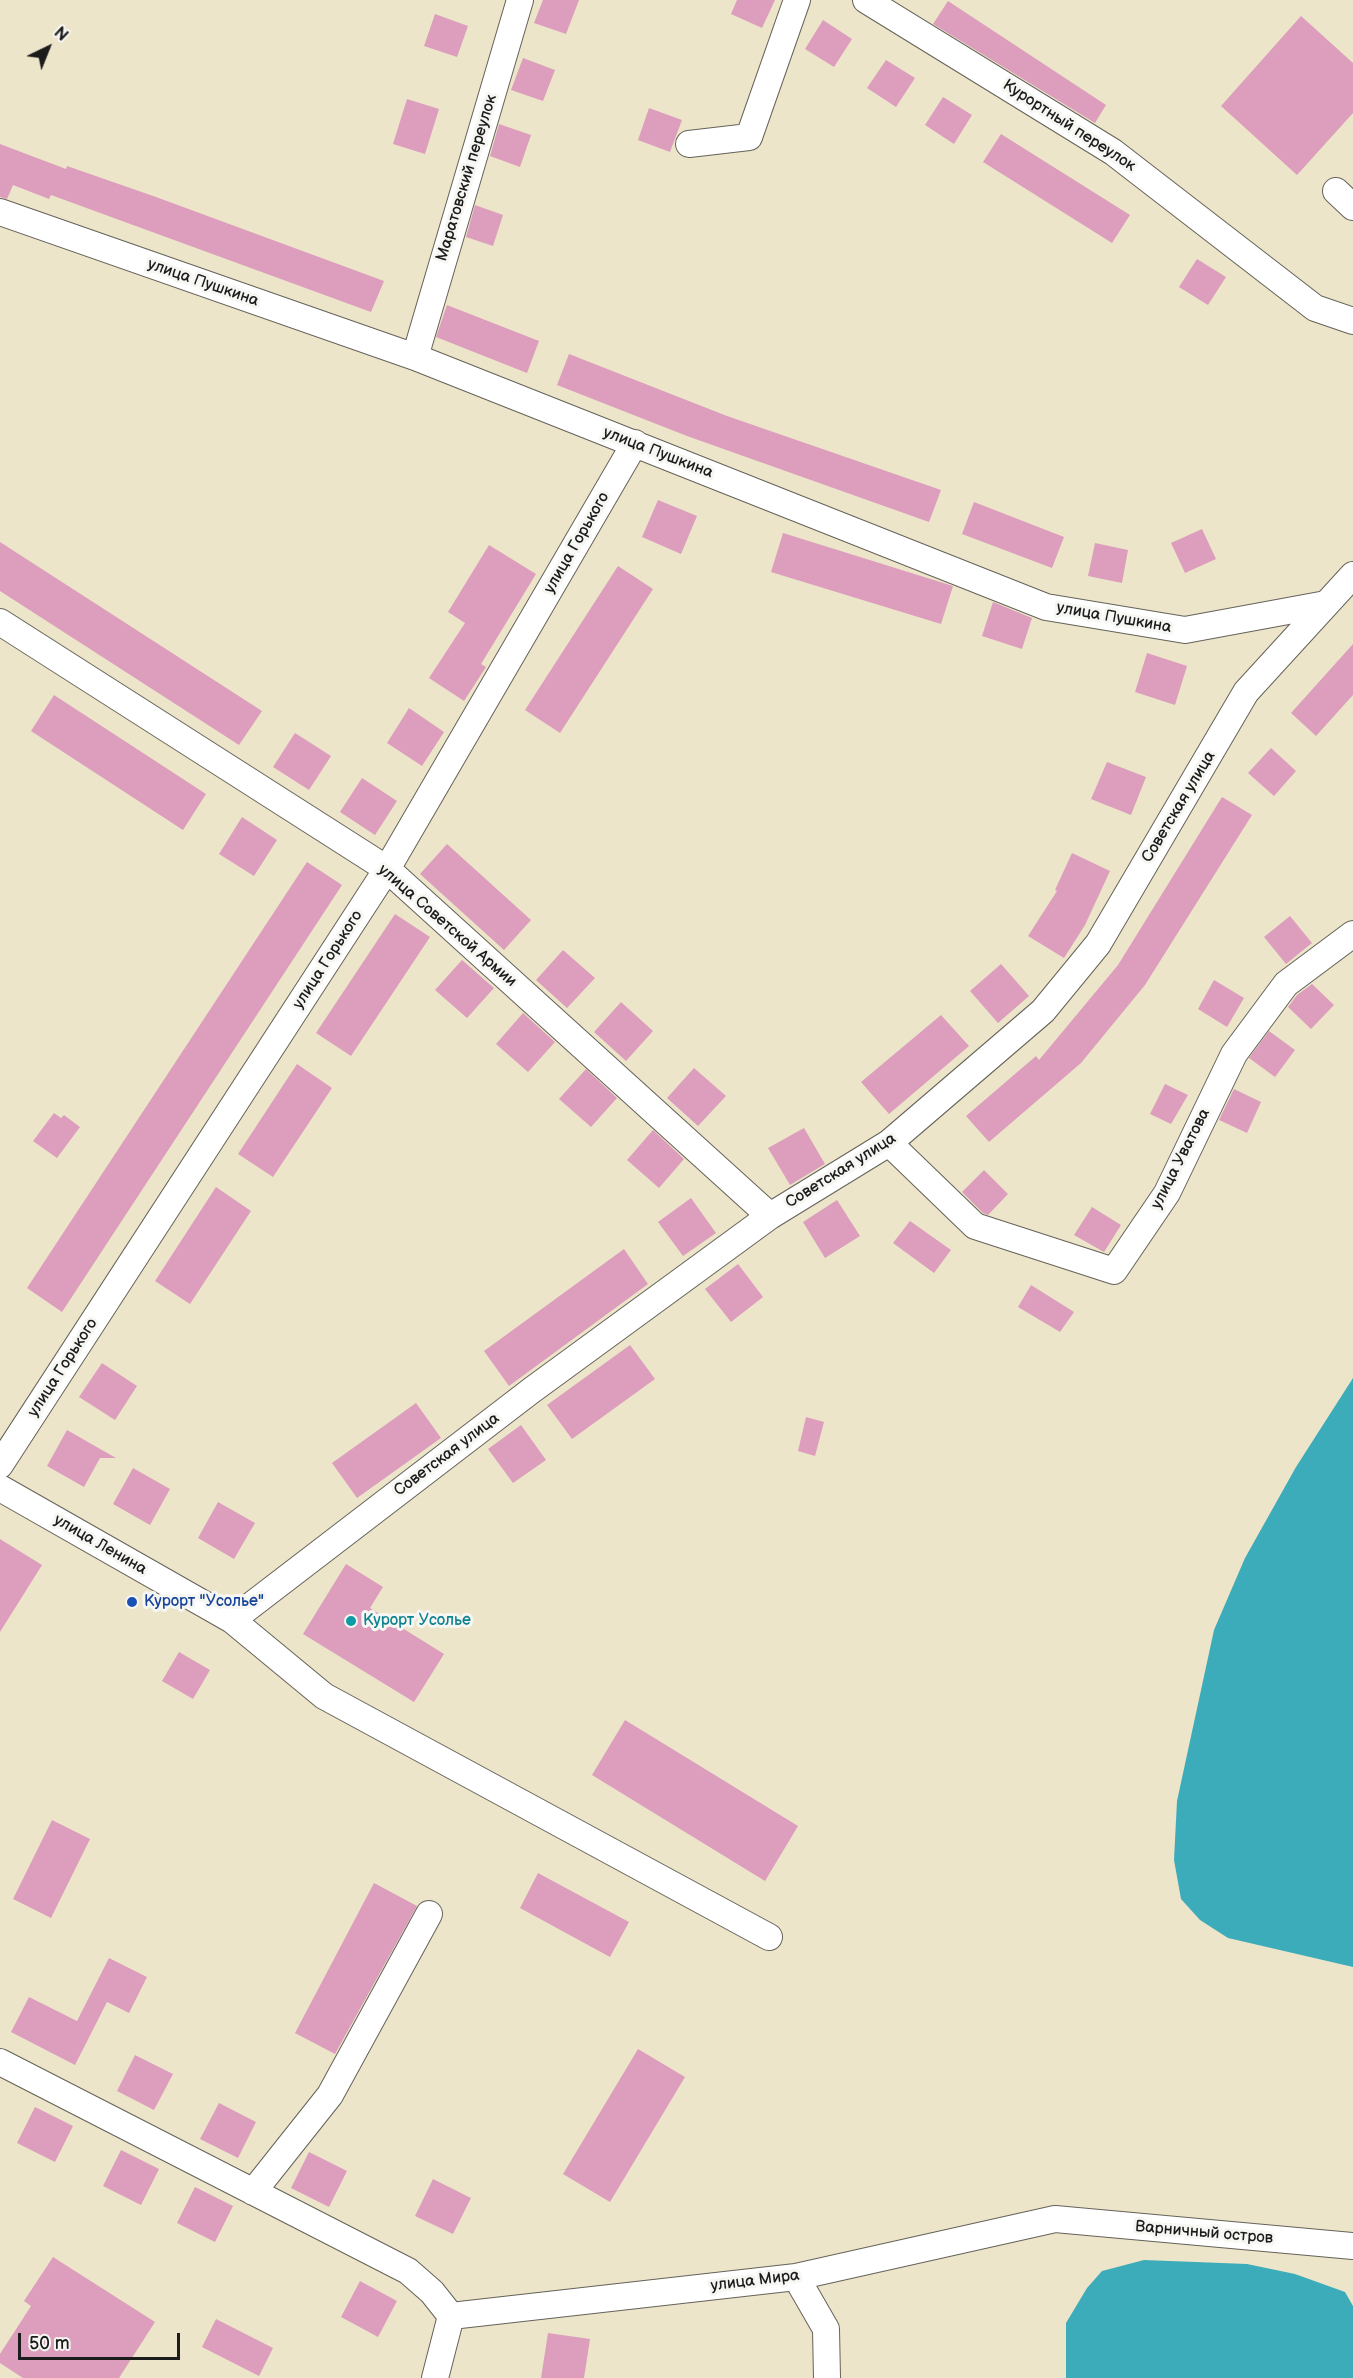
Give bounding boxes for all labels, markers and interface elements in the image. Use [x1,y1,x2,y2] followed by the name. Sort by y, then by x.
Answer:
[18,18,78,78] north arrow
[50,23,71,46] text: N
[999,76,1139,176] street label: Курортный переулок
[432,92,502,264] street label: Маратовский переулок
[145,255,261,311] street label: улица Пушкина
[600,423,716,483] street label: улица Пушкина
[540,489,614,597] street label: улица Горького
[1055,598,1173,638] street label: улица Пушкина
[1138,748,1220,866] street label: Советская улица
[374,861,520,991] street label: улица Советской Армии
[289,907,367,1013] street label: улица Горького
[1147,1106,1215,1212] street label: улица Уватова
[782,1129,900,1213] street label: Советская улица
[24,1315,102,1421] street label: улица Горького
[391,1409,503,1501] street label: Советская улица
[50,1511,150,1579] street label: улица Ленина
[144,1592,264,1612] place label: Курорт "Усолье"
[125,1595,139,1609] marker: Курорт "Усолье"
[363,1611,471,1631] place label: Курорт Усолье
[344,1614,358,1628] marker: Курорт Усолье
[1134,2217,1274,2249] street label: Варничный остров
[709,2266,801,2296] street label: улица Мира
[21,2321,183,2359] scale bar
[29,2333,70,2354] text: 50 m

